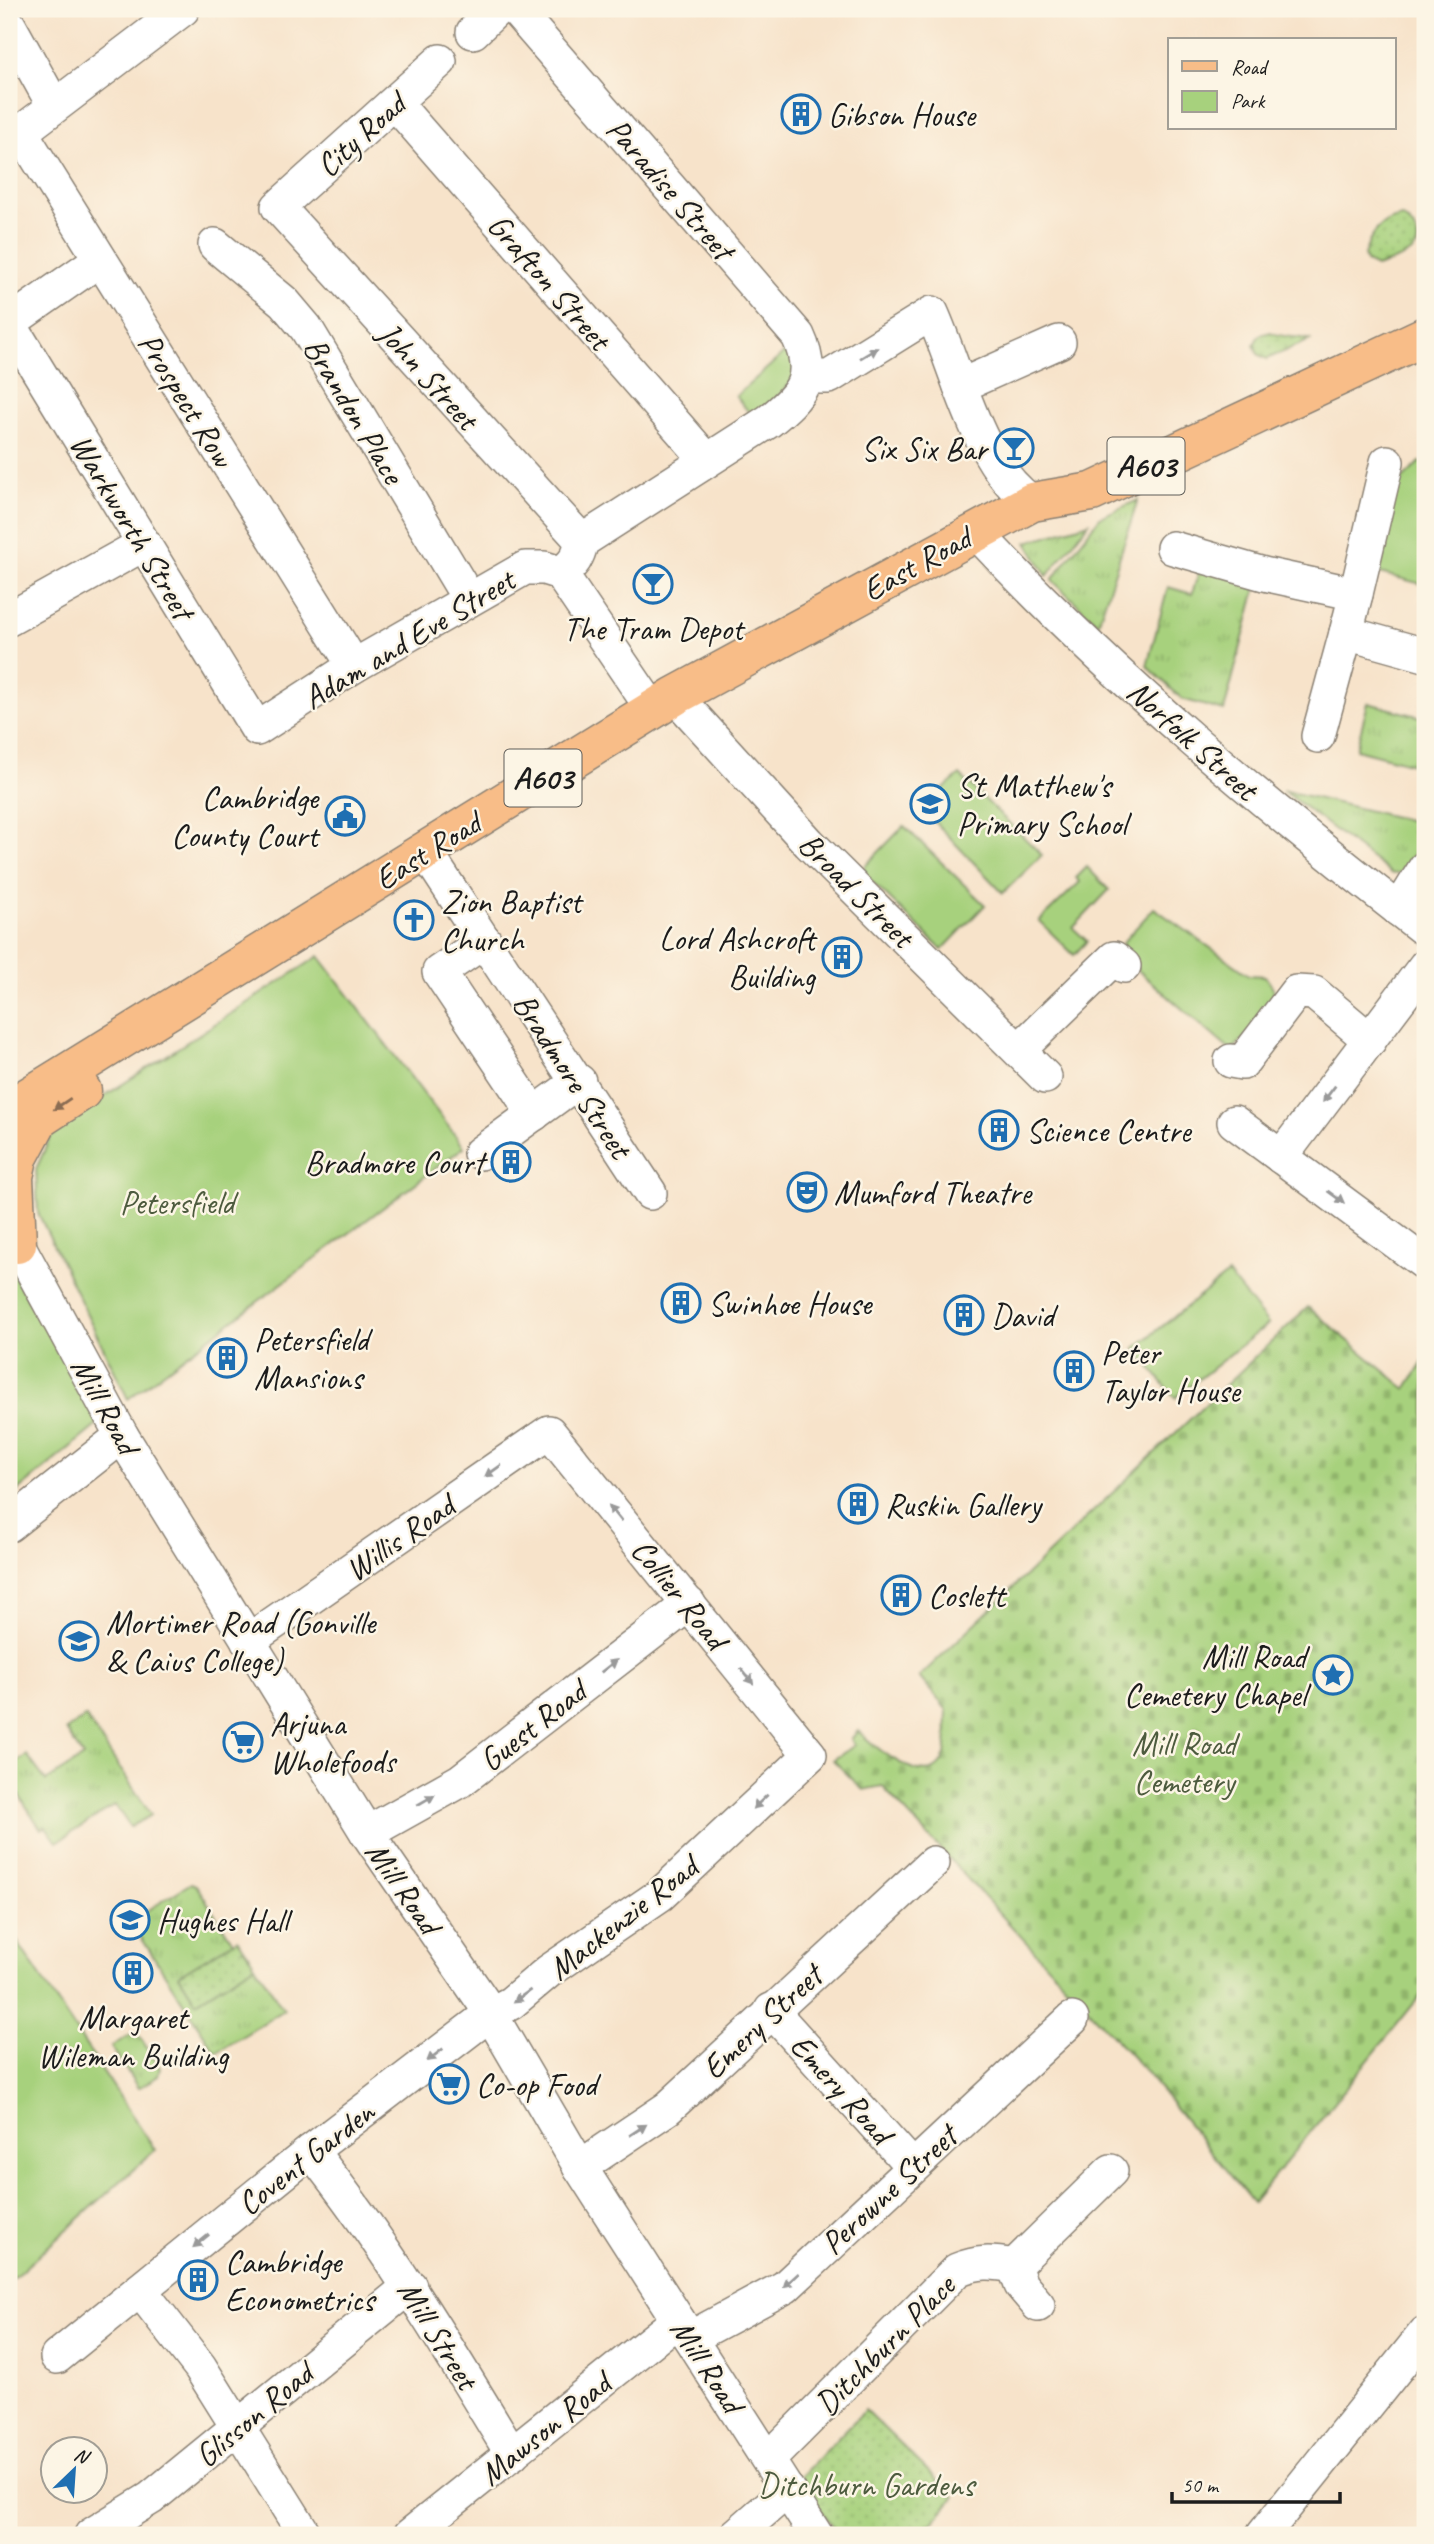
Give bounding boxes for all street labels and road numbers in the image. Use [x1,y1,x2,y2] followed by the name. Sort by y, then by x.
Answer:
[307,80,418,186] street label: City Road
[597,109,746,271] street label: Paradise Street
[479,205,622,361] street label: Grafton Street
[368,312,490,441] street label: John Street
[129,325,245,477] street label: Prospect Row
[294,330,415,493] street label: Brandon Place
[60,426,206,630] street label: Warkworth Street
[1108,438,1184,494] road number: A603
[855,515,982,611] street label: East Road
[295,558,525,719] street label: Adam and Eve Street
[1118,670,1269,811] street label: Norfolk Street
[504,750,582,806] road number: A603
[367,799,493,900] street label: East Road
[790,823,925,958] street label: Broad Street
[503,985,643,1168] street label: Bradmore Street
[62,1350,151,1466] street label: Mill Road
[337,1482,466,1591] street label: Willis Road
[622,1530,740,1661] street label: Collier Road
[471,1668,599,1781] street label: Guest Road
[356,1833,453,1946] street label: Mill Road
[539,1843,710,1989] street label: Mackenzie Road
[693,1953,834,2088] street label: Emery Street
[781,2025,905,2156] street label: Emery Road
[229,2090,384,2224] street label: Covent Garden
[812,2113,969,2264] street label: Perowne Street
[806,2264,965,2424] street label: Ditchburn Place
[388,2272,490,2399] street label: Mill Street
[661,2311,756,2425] street label: Mill Road
[186,2350,325,2476] street label: Glisson Road
[470,2360,623,2495] street label: Mawson Road

